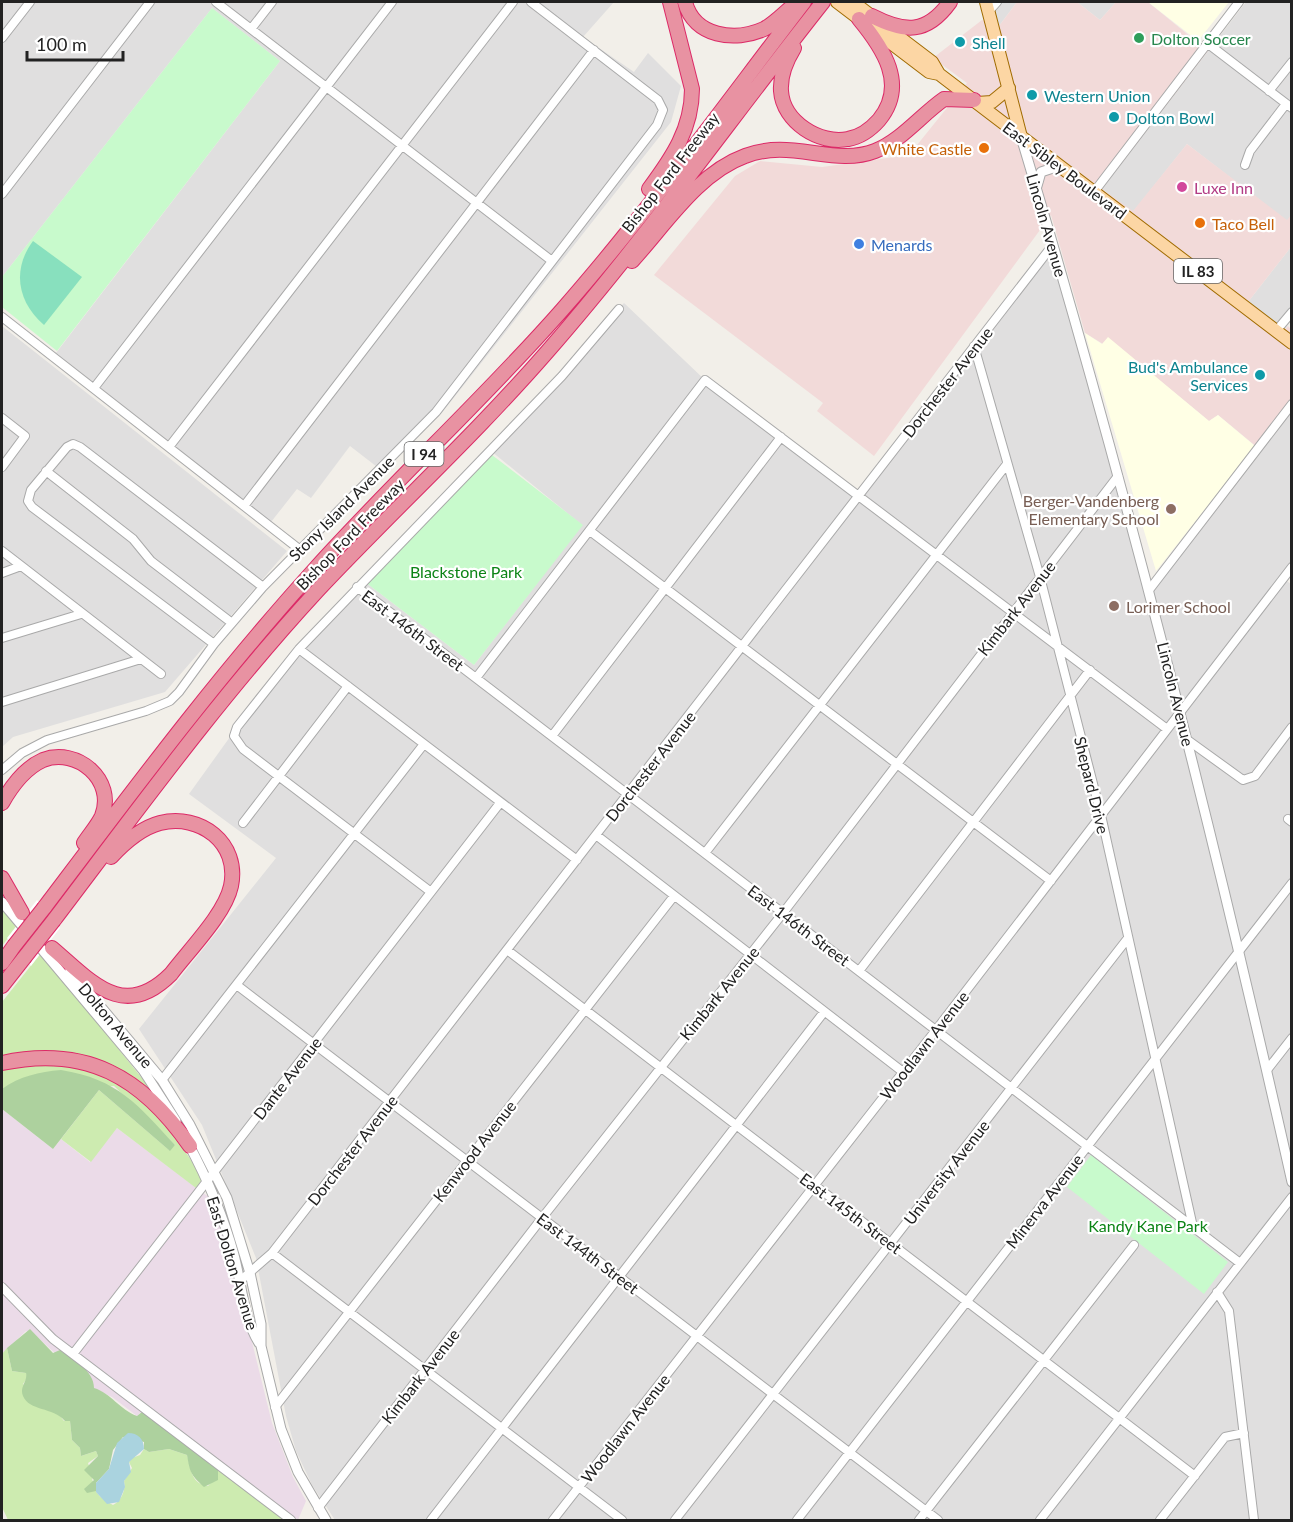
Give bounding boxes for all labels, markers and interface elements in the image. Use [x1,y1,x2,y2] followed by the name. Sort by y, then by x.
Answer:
[27,24,123,62] scale bar
[1151,29,1251,48] place label: Dolton Soccer
[1132,31,1146,45] marker: Dolton Soccer
[36,33,87,55] text: 100 m
[972,33,1005,52] place label: Shell
[953,35,967,49] marker: Shell
[1044,86,1150,105] place label: Western Union
[1025,88,1039,102] marker: Western Union
[617,108,723,236] street label: Bishop Ford Freeway
[1126,108,1214,127] place label: Dolton Bowl
[1107,110,1121,124] marker: Dolton Bowl
[999,117,1131,223] street label: East Sibley Boulevard
[881,139,972,158] place label: White Castle
[977,141,991,155] marker: White Castle
[1023,171,1071,279] street label: Lincoln Avenue
[1194,178,1253,197] place label: Luxe Inn
[1175,180,1189,194] marker: Luxe Inn
[1212,214,1274,233] place label: Taco Bell
[1193,216,1207,230] marker: Taco Bell
[871,235,932,254] place label: Menards
[852,237,866,251] marker: Menards
[1174,259,1222,283] road number: IL 83
[898,323,996,441] street label: Dorchester Avenue
[1128,357,1248,394] place label: Bud's Ambulance Services
[1253,368,1267,382] marker: Bud's Ambulance Services
[404,442,444,466] road number: I 94
[284,451,398,565] street label: Stony Island Avenue
[292,474,408,594] street label: Bishop Ford Freeway
[1023,491,1159,528] place label: Berger-Vandenberg Elementary School
[1164,502,1178,516] marker: Berger-Vandenberg Elementary School
[973,557,1059,659] street label: Kimbark Avenue
[410,562,523,581] park label: Blackstone Park
[358,586,468,675] street label: East 146th Street
[1126,597,1231,616] place label: Lorimer School
[1107,599,1121,613] marker: Lorimer School
[1154,640,1198,748] street label: Lincoln Avenue
[601,707,699,825] street label: Dorchester Avenue
[1071,734,1113,836] street label: Shepard Drive
[744,881,854,970] street label: East 146th Street
[675,942,763,1044] street label: Kimbark Avenue
[75,979,157,1071] street label: Dolton Avenue
[876,987,972,1103] street label: Woodlawn Avenue
[249,1033,325,1123] street label: Dante Avenue
[303,1091,401,1209] street label: Dorchester Avenue
[429,1097,519,1205] street label: Kenwood Avenue
[899,1116,993,1228] street label: University Avenue
[1001,1150,1087,1252] street label: Minerva Avenue
[796,1169,906,1258] street label: East 145th Street
[204,1194,262,1332] street label: East Dolton Avenue
[533,1209,643,1298] street label: East 144th Street
[1088,1216,1209,1235] park label: Kandy Kane Park
[377,1325,463,1427] street label: Kimbark Avenue
[577,1370,673,1486] street label: Woodlawn Avenue

